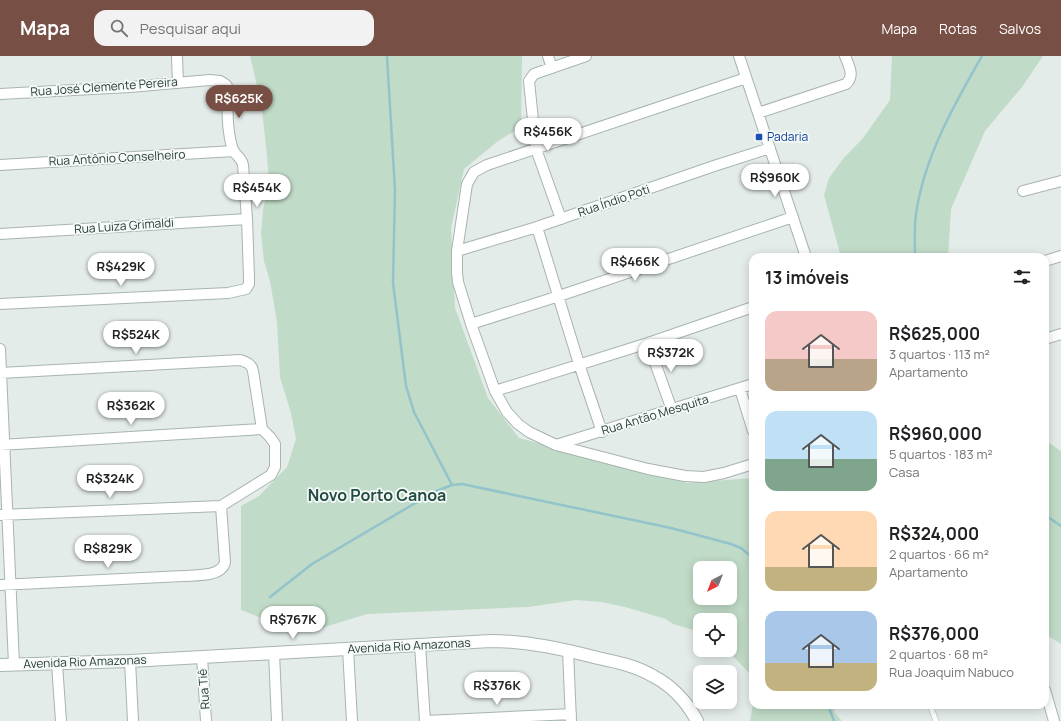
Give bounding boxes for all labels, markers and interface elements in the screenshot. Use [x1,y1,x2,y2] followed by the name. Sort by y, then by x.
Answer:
[94,10,374,46] search box
[20,15,70,41] text: Mapa
[108,17,130,39] icon: search
[140,18,241,39] text: Pesquisar aqui
[881,19,917,38] text: Mapa
[939,19,977,38] text: Rotas
[999,19,1041,38] text: Salvos
[30,73,178,100] street label: Rua José Clemente Pereira
[206,85,272,119] pin: R$625K
[215,89,263,107] text: R$625K
[515,118,581,152] pin: R$456K
[524,122,572,140] text: R$456K
[767,128,808,145] place label: Padaria
[754,132,764,142] marker: Padaria
[48,145,186,170] street label: Rua Antônio Conselheiro
[742,164,808,198] pin: R$960K
[750,168,800,186] text: R$960K
[224,174,290,208] pin: R$454K
[233,178,281,196] text: R$454K
[576,180,652,221] street label: Rua Índio Poti
[73,214,174,237] street label: Rua Luiza Grimaldi
[602,248,668,282] pin: R$466K
[610,252,660,270] text: R$466K
[88,253,154,287] pin: R$429K
[97,257,145,275] text: R$429K
[765,266,849,289] text: 13 imóveis
[1011,266,1033,288] icon: filters
[103,321,169,355] pin: R$524K
[889,322,980,345] text: R$625,000
[112,325,160,343] text: R$524K
[797,327,845,375] icon: home
[638,339,704,373] pin: R$372K
[647,343,695,361] text: R$372K
[889,345,990,363] text: 3 quartos · 113 m²
[889,363,968,381] text: Apartamento
[599,390,711,439] street label: Rua Antão Mesquita
[98,392,164,426] pin: R$362K
[107,396,155,414] text: R$362K
[889,422,982,445] text: R$960,000
[797,427,845,475] icon: home
[889,445,993,463] text: 5 quartos · 183 m²
[889,463,920,481] text: Casa
[77,465,143,499] pin: R$324K
[86,469,134,487] text: R$324K
[308,484,446,506] district label: Novo Porto Canoa
[889,522,979,545] text: R$324,000
[797,527,845,575] icon: home
[75,535,141,569] pin: R$829K
[84,539,132,557] text: R$829K
[889,545,989,563] text: 2 quartos · 66 m²
[693,561,737,605] north arrow
[693,561,737,709] map controls
[889,563,968,581] text: Apartamento
[260,606,326,640] pin: R$767K
[269,610,317,628] text: R$767K
[693,613,737,657] button: locate
[889,622,979,645] text: R$376,000
[797,627,845,675] icon: home
[347,634,471,657] street label: Avenida Rio Amazonas
[889,645,988,663] text: 2 quartos · 68 m²
[23,651,147,672] street label: Avenida Rio Amazonas
[889,663,1014,681] text: Rua Joaquim Nabuco
[693,665,737,709] button: layers
[194,668,213,710] street label: Rua Tiê
[464,672,530,706] pin: R$376K
[473,676,521,694] text: R$376K

